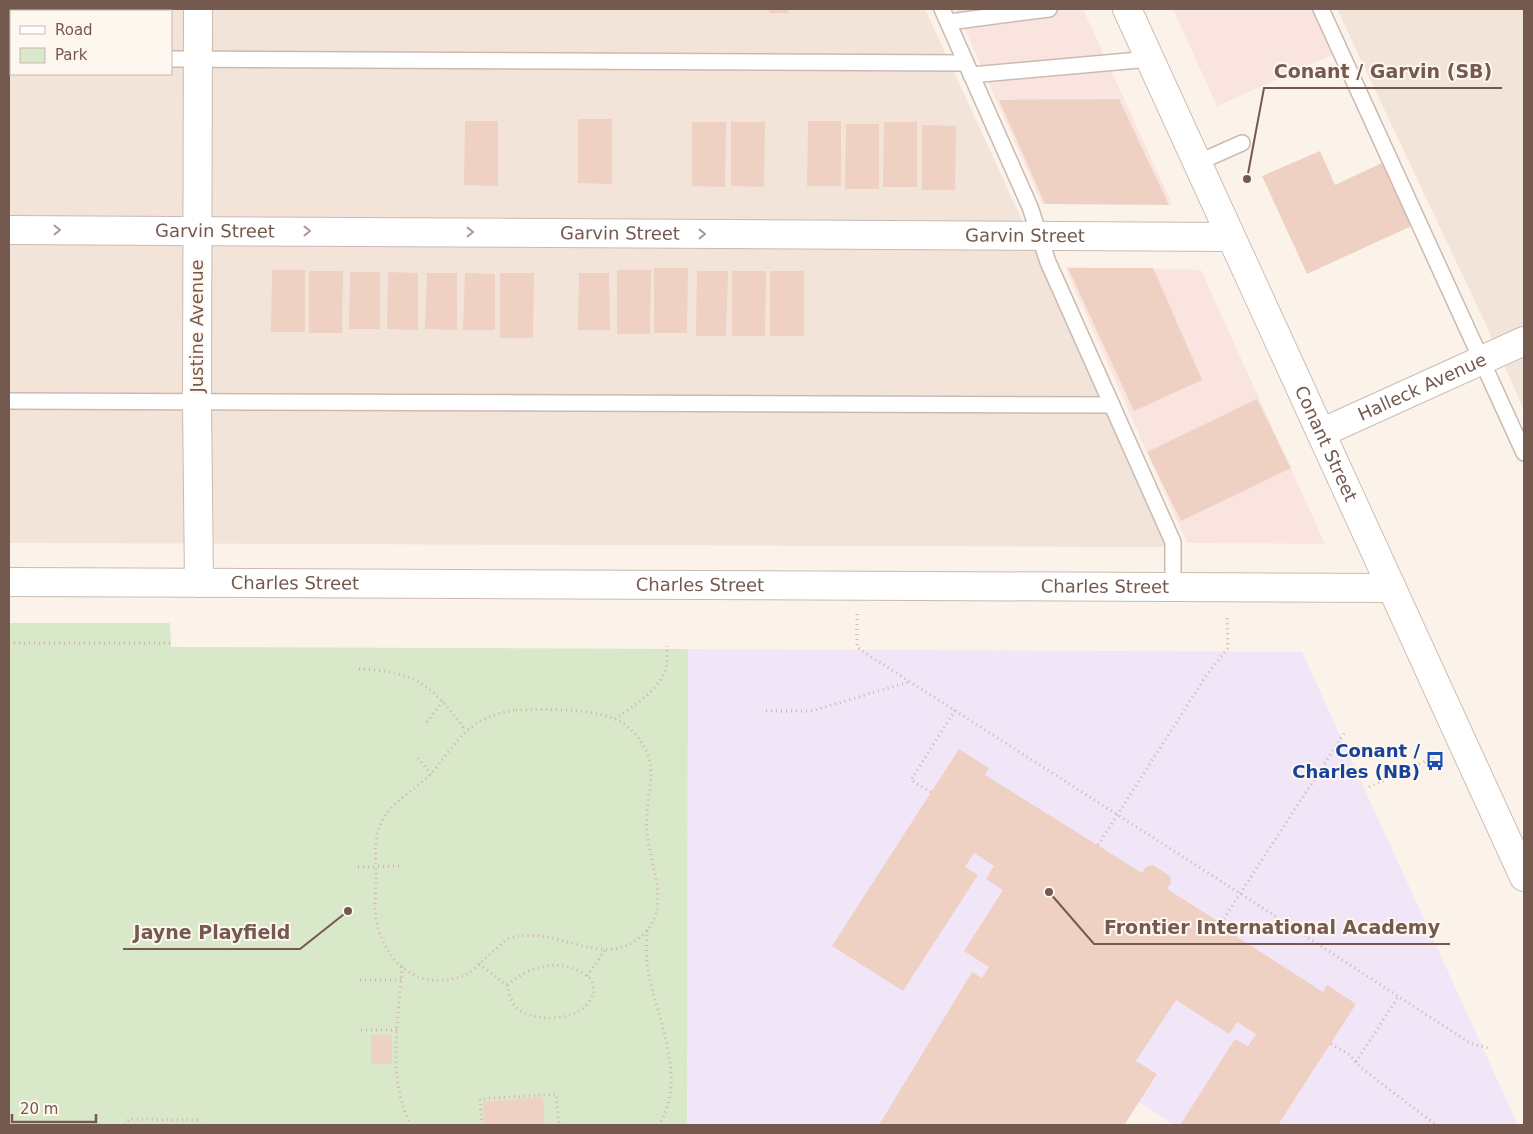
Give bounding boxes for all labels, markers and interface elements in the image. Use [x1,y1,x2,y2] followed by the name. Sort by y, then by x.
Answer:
[10,10,172,75] legend
[55,21,93,39] text: Road
[55,46,88,64] text: Park
[1264,54,1502,88] callout: Conant / Garvin (SB)
[1274,60,1492,82] text: Conant / Garvin (SB)
[155,220,275,242] street label: Garvin Street
[560,222,680,244] street label: Garvin Street
[965,224,1085,246] street label: Garvin Street
[54,225,62,235] one-way arrow
[304,226,312,236] one-way arrow
[466,227,474,237] one-way arrow
[699,229,707,239] one-way arrow
[186,259,207,394] street label: Justine Avenue
[1354,349,1489,425] street label: Halleck Avenue
[1291,382,1362,505] street label: Conant Street
[231,572,359,594] street label: Charles Street
[636,574,764,595] street label: Charles Street
[1041,575,1169,597] street label: Charles Street
[1292,740,1420,782] place label: Conant / Charles (NB)
[1424,750,1446,772] bus stop icon: Conant / Charles (NB)
[1094,910,1450,944] callout: Frontier International Academy
[123,915,300,949] callout: Jayne Playfield
[1104,916,1441,938] text: Frontier International Academy
[132,921,290,943] text: Jayne Playfield
[12,1092,96,1124] scale bar
[20,1100,58,1118] text: 20 m

